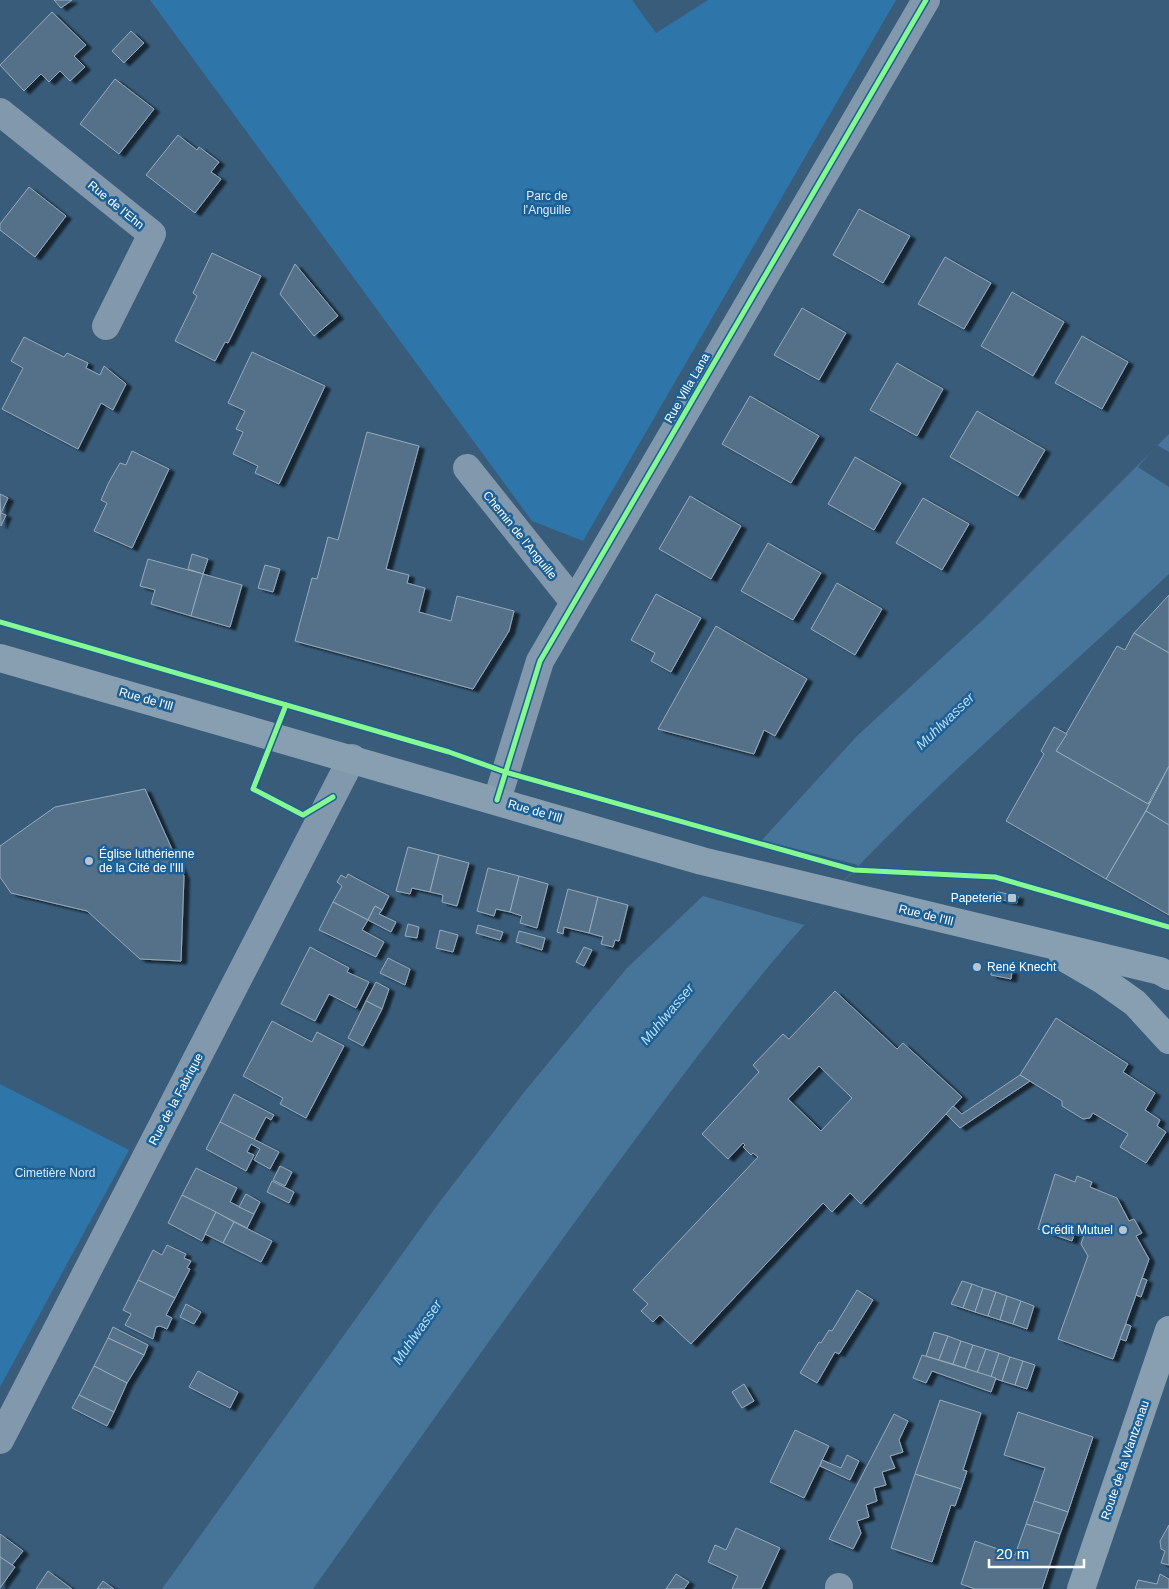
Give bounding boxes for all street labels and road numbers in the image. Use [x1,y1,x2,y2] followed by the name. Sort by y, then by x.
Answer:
[85,178,147,232] street label: Rue de l'Ehn
[661,351,713,425] street label: Rue Villa Lana
[480,488,560,582] street label: Chemin de l'Anguille
[117,685,175,713] street label: Rue de l'Ill
[506,797,564,825] street label: Rue de l'Ill
[897,901,955,929] street label: Rue de l'Ill
[146,1050,206,1147] street label: Rue de la Fabrique
[1098,1399,1152,1521] street label: Route de la Wantzenau

